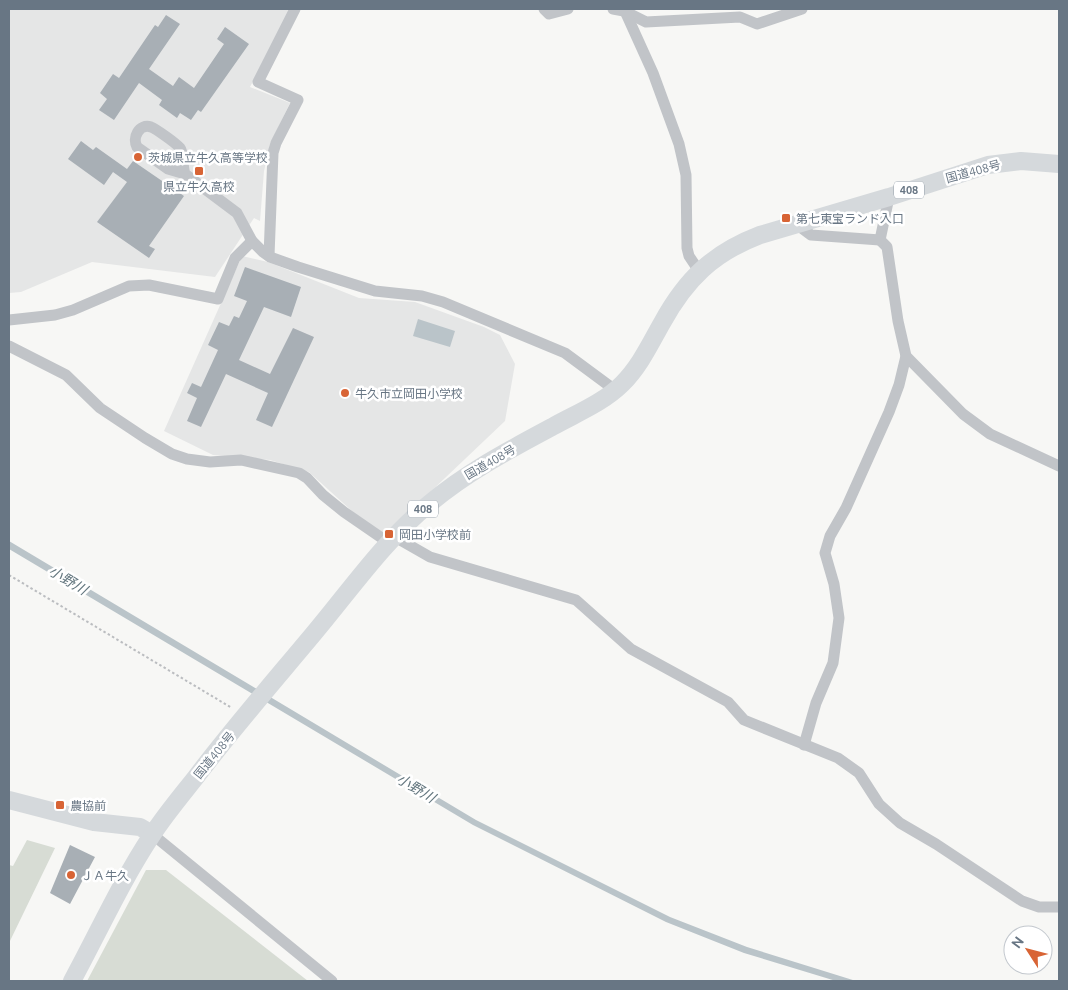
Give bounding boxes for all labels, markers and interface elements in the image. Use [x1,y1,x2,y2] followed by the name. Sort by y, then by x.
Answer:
[132,151,144,163] marker: 茨城県立牛久高等学校
[148,151,268,164] place label: 茨城県立牛久高等学校
[944,157,1002,185] street label: 国道408号
[193,165,205,177] marker: 県立牛久高校
[163,180,235,193] place label: 県立牛久高校
[894,182,924,198] road number: 408
[780,212,792,224] marker: 第七東宝ランド入口
[796,212,904,225] place label: 第七東宝ランド入口
[339,387,351,399] marker: 牛久市立岡田小学校
[355,387,463,400] place label: 牛久市立岡田小学校
[462,442,518,482] street label: 国道408号
[408,500,438,518] road number: 408
[383,528,395,540] marker: 岡田小学校前
[399,528,471,541] place label: 岡田小学校前
[46,562,92,599] water label: 小野川
[191,729,237,781] street label: 国道408号
[394,770,440,807] water label: 小野川
[54,799,66,811] marker: 農協前
[70,799,106,812] place label: 農協前
[65,869,77,881] marker: ＪＡ牛久
[81,869,129,882] place label: ＪＡ牛久
[1003,925,1053,975] north arrow
[1008,933,1027,951] text: N

